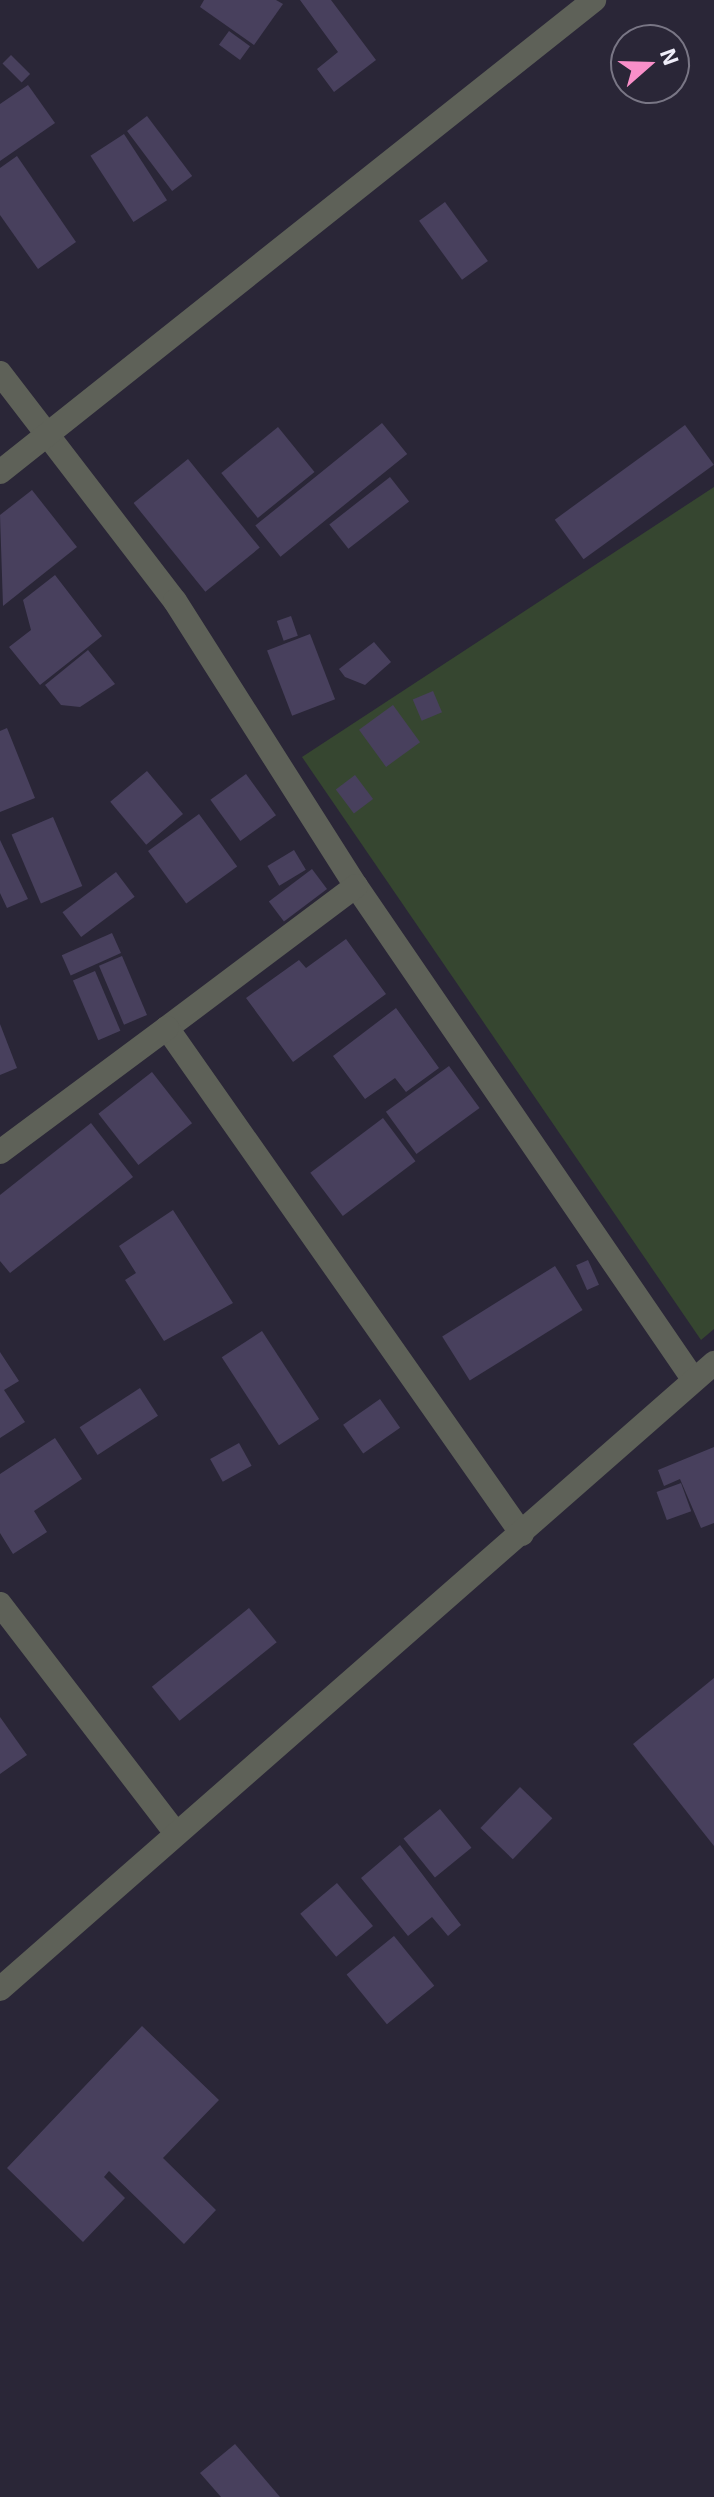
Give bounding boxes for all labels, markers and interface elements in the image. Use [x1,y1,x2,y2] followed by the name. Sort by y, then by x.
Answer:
[610,24,690,104] north arrow
[656,45,686,68] text: N

